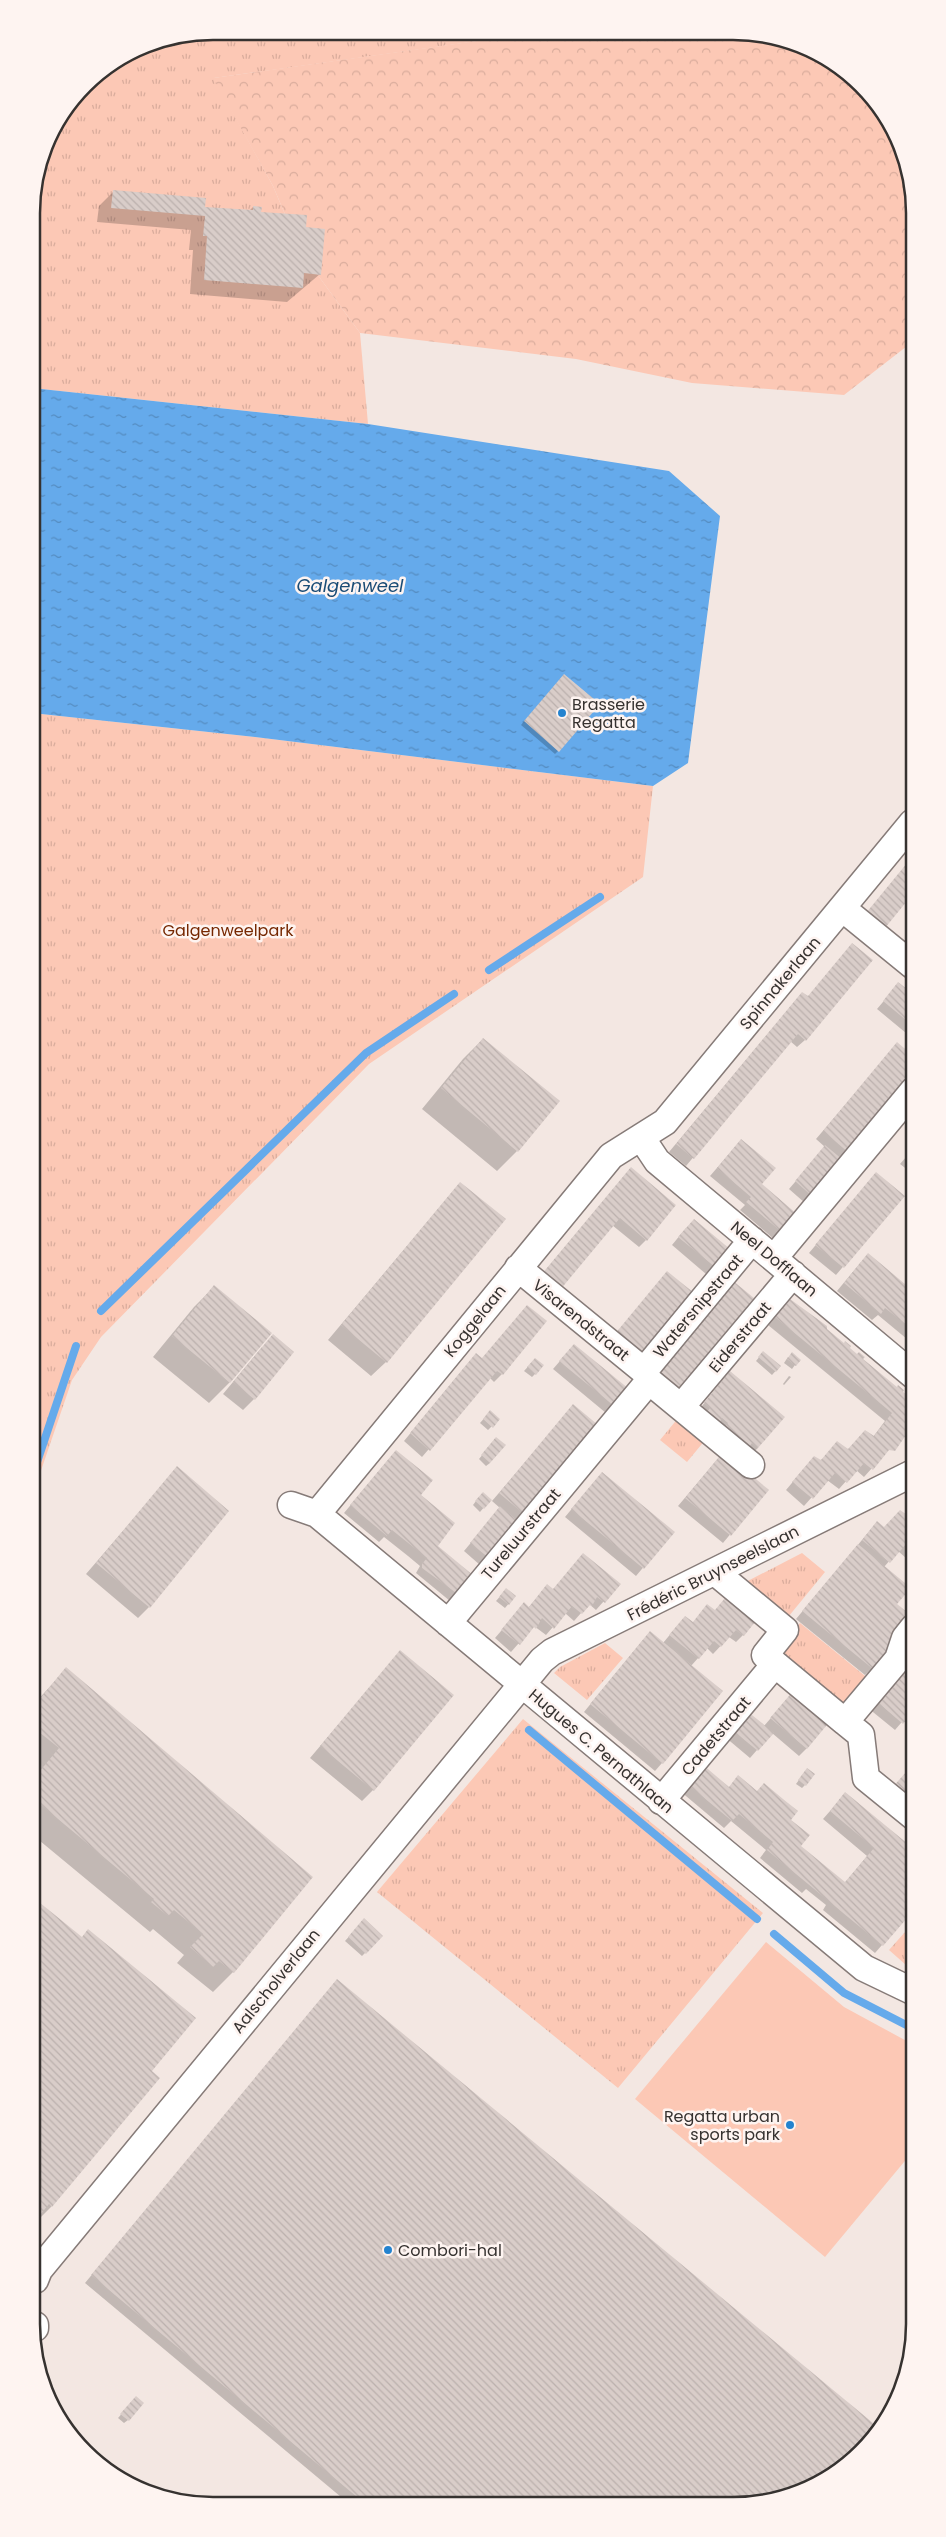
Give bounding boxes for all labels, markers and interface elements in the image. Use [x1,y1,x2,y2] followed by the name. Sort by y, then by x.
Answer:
[297,573,404,598] water label: Galgenweel
[572,693,645,734] place label: Brasserie Regatta
[556,707,568,719] marker: Brasserie Regatta
[163,919,294,942] park label: Galgenweelpark
[734,931,826,1035] street label: Spinnakerlaan
[726,1216,822,1302] street label: Neel Dofflaan
[648,1249,748,1363] street label: Watersnipstraat
[528,1274,634,1366] street label: Visarendstraat
[439,1280,511,1362] street label: Koggelaan
[703,1296,777,1378] street label: Eiderstraat
[476,1483,566,1585] street label: Tureluurstraat
[623,1520,803,1626] street label: Frédéric Bruynseelslaan
[524,1683,678,1819] street label: Hugues C. Pernathlaan
[676,1691,756,1781] street label: Cadetstraat
[227,1924,325,2038] street label: Aalscholverlaan
[664,2105,781,2146] place label: Regatta urban sports park
[784,2119,796,2131] marker: Regatta urban sports park
[398,2239,502,2262] place label: Combori-hal
[382,2244,394,2256] marker: Combori-hal

